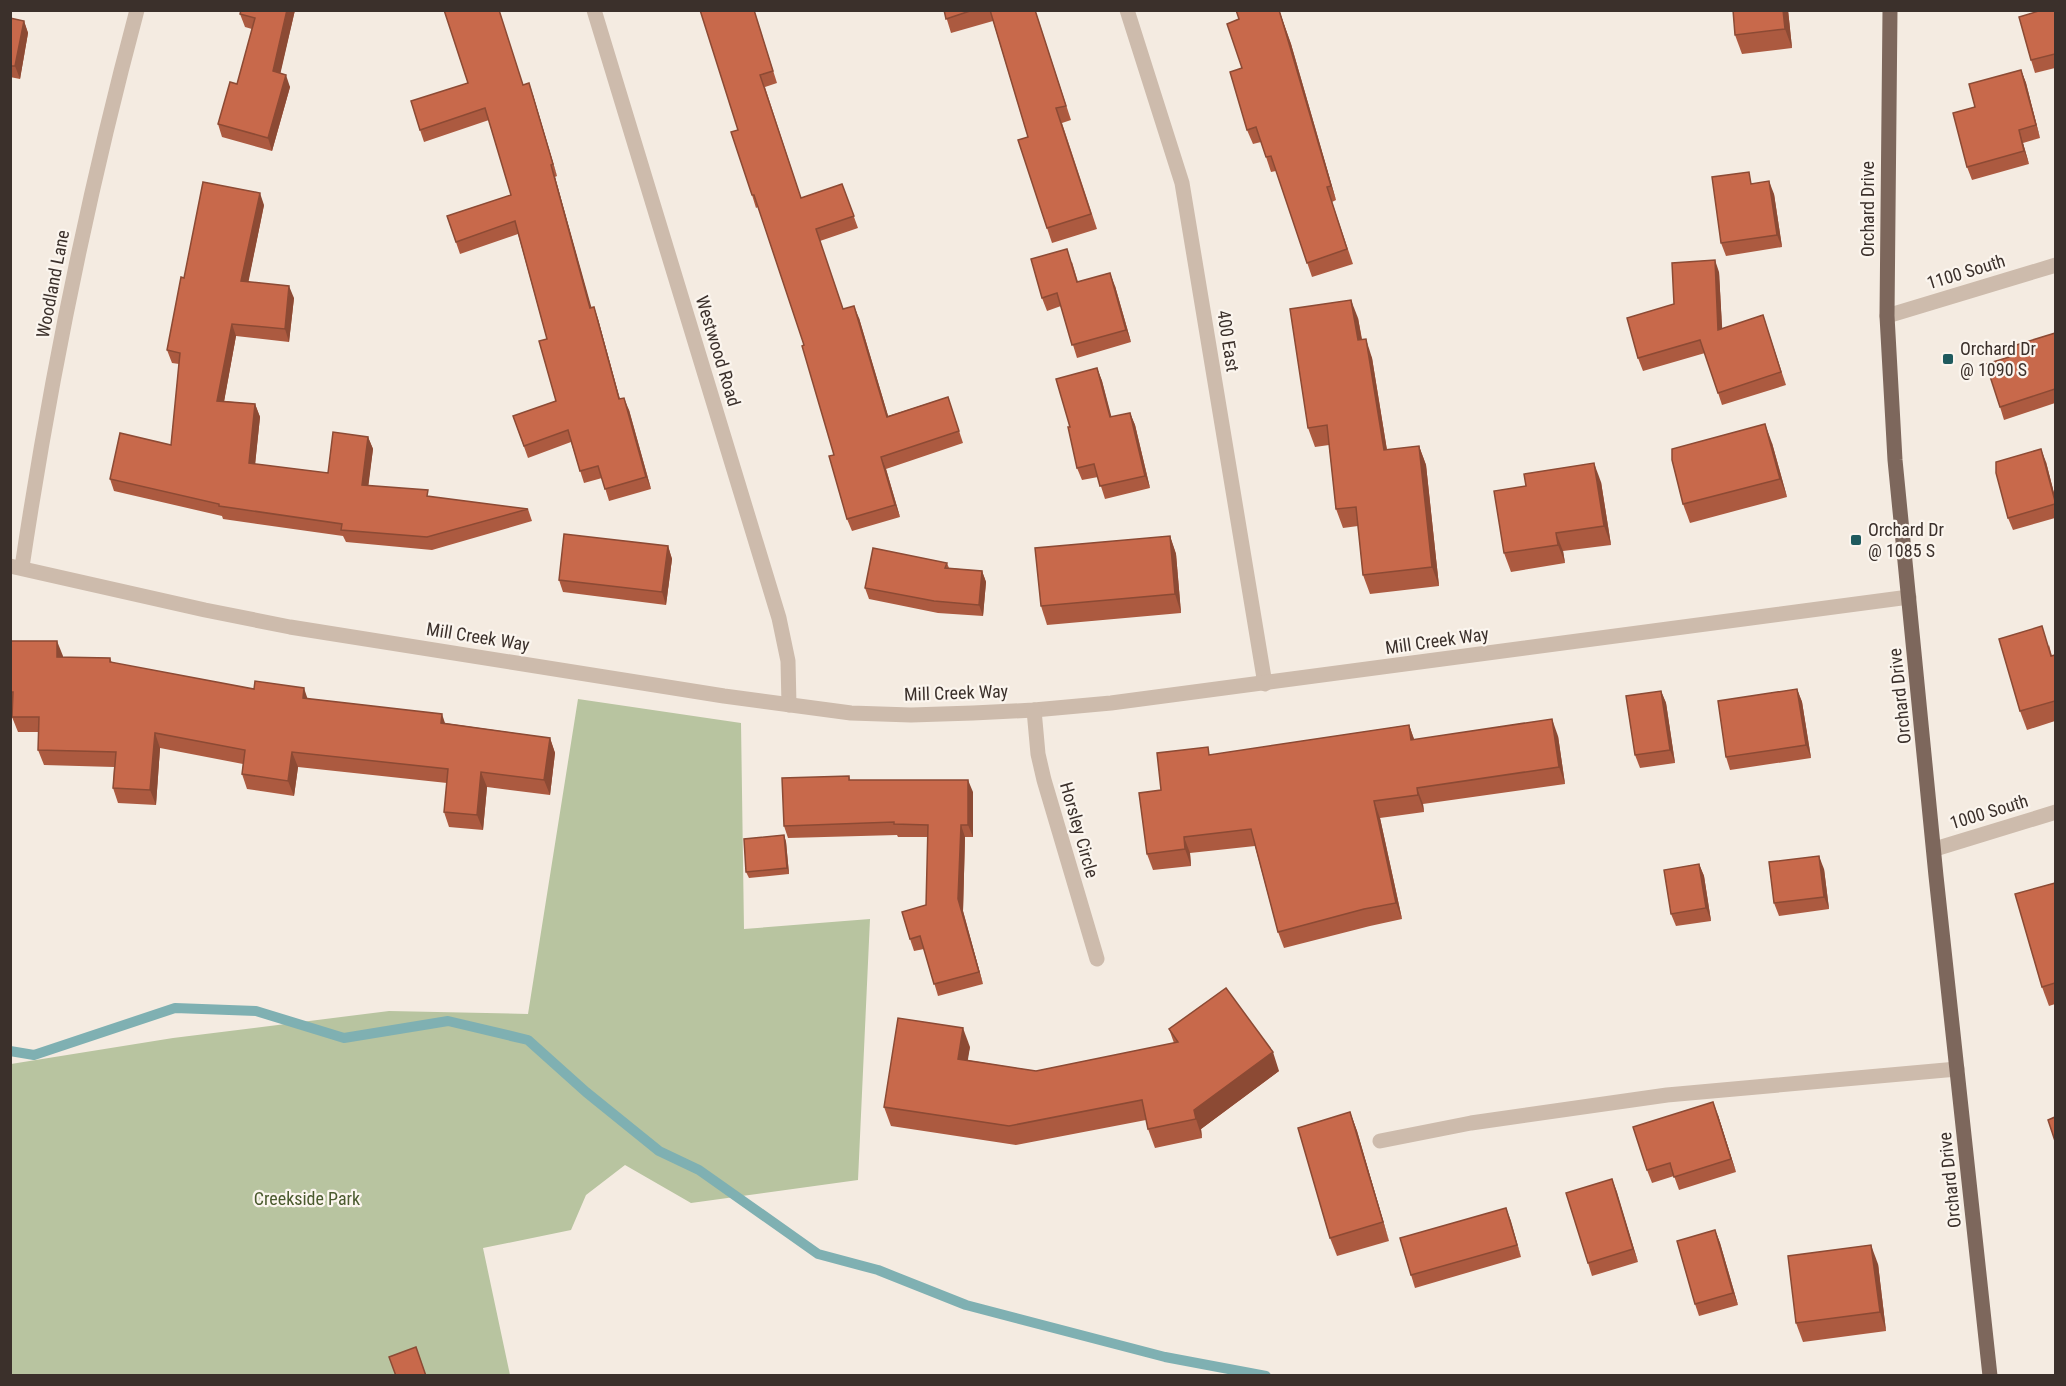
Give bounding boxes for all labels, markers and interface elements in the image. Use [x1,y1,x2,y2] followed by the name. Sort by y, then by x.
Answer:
[1857,161,1878,257] street label: Orchard Drive
[32,228,73,340] street label: Woodland Lane
[1924,250,2008,293] street label: 1100 South
[692,293,745,409] street label: Westwood Road
[1213,309,1244,373] street label: 400 East
[1960,338,2036,380] place label: Orchard Dr @ 1090 S
[1941,352,1955,366] marker: Orchard Dr @ 1090 S
[1868,519,1944,561] place label: Orchard Dr @ 1085 S
[1849,533,1863,547] marker: Orchard Dr @ 1085 S
[425,618,532,655] street label: Mill Creek Way
[1384,623,1490,658] street label: Mill Creek Way
[1884,647,1915,745] street label: Orchard Drive
[904,680,1009,705] street label: Mill Creek Way
[1056,780,1103,880] street label: Horsley Circle
[1947,790,2031,833] street label: 1000 South
[1934,1131,1965,1229] street label: Orchard Drive
[254,1188,360,1209] park label: Creekside Park

